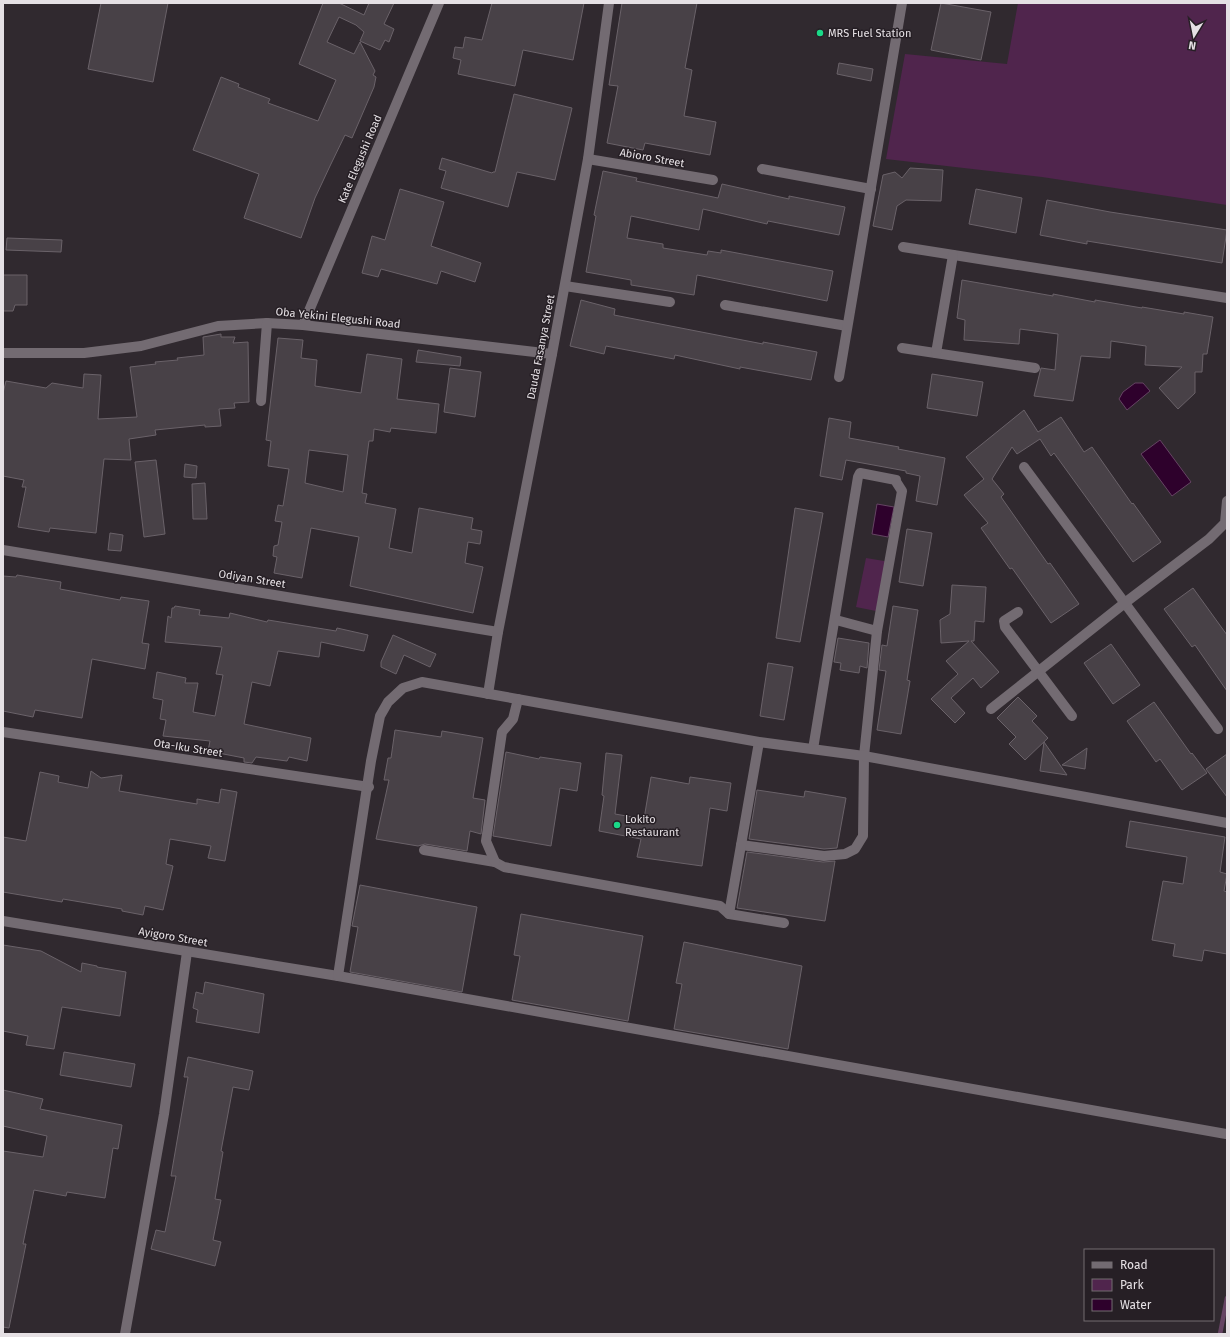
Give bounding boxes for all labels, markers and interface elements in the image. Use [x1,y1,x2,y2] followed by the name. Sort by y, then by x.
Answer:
[1174,16,1214,56] north arrow
[828,27,911,40] place label: MRS Fuel Station
[815,28,825,38] marker: MRS Fuel Station
[1188,38,1197,52] text: N
[335,113,385,205] street label: Kate Elegushi Road
[619,146,685,170] street label: Abioro Street
[524,293,558,401] street label: Dauda Fasanya Street
[275,305,401,331] street label: Oba Yekini Elegushi Road
[218,567,286,591] street label: Odiyan Street
[153,736,223,760] street label: Ota-Iku Street
[625,813,679,839] place label: Lokito Restaurant
[612,820,622,830] marker: Lokito Restaurant
[137,925,209,949] street label: Ayigoro Street
[1084,1249,1214,1321] legend
[1120,1258,1148,1272] text: Road
[1120,1278,1144,1292] text: Park
[1120,1298,1152,1312] text: Water

